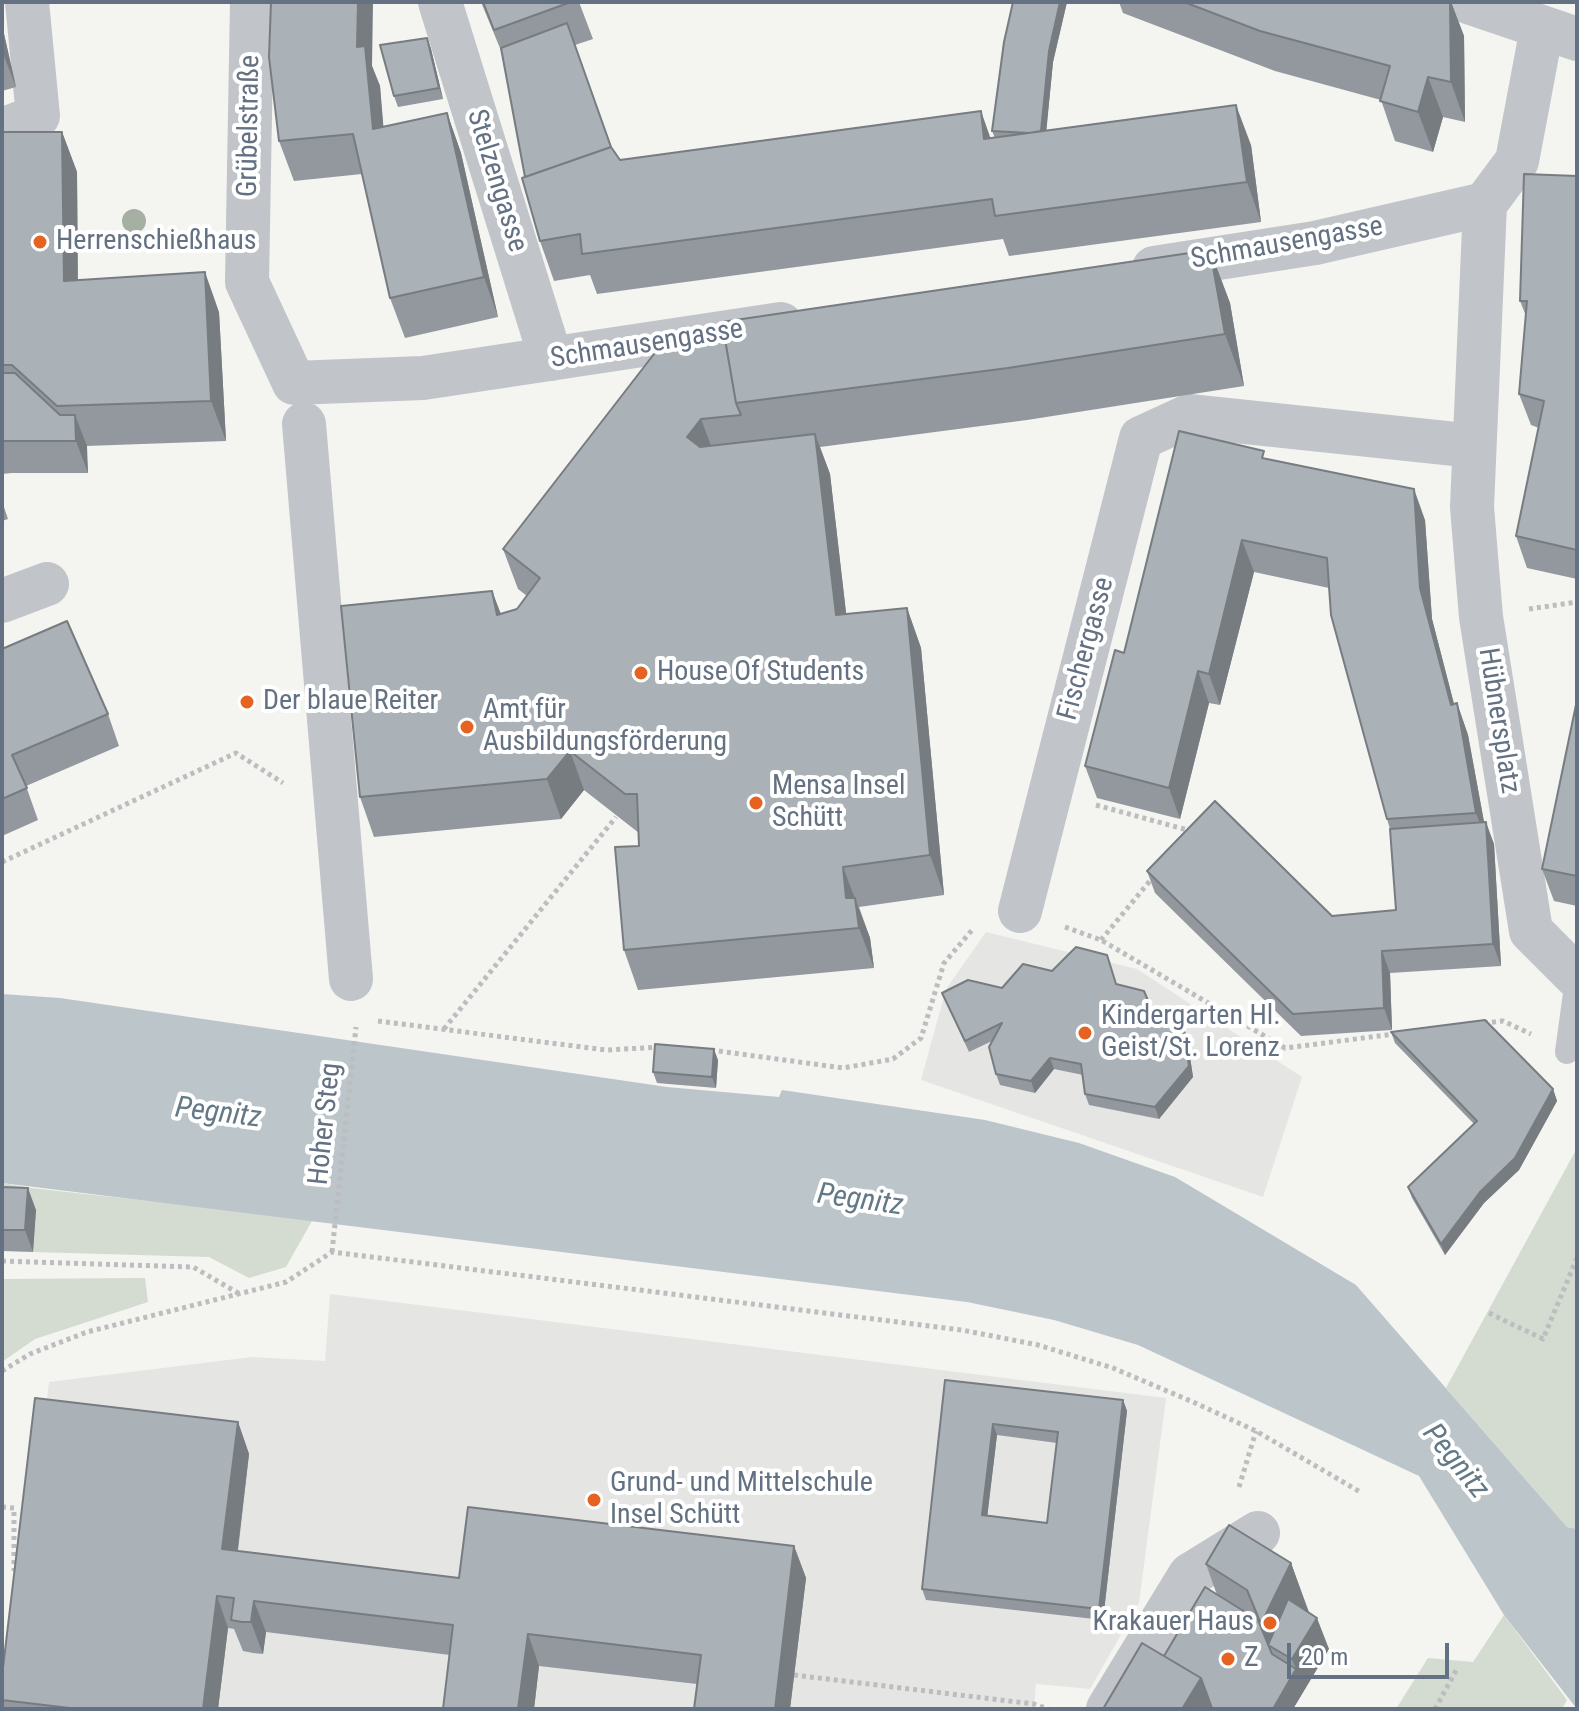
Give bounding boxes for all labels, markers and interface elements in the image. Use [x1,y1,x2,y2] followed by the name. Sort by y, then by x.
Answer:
[232,55,268,197] street label: Grübelstraße
[458,106,534,256] street label: Stelzengasse
[1188,211,1386,277] street label: Schmausengasse
[56,225,257,259] place label: Herrenschießhaus
[31,233,49,251] marker: Herrenschießhaus
[548,313,746,377] street label: Schmausengasse
[1052,574,1122,724] street label: Fischergasse
[1470,646,1526,796] street label: Hübnersplatz
[657,656,864,690] place label: House Of Students
[632,664,650,682] marker: House Of Students
[263,685,438,719] place label: Der blaue Reiter
[238,693,256,711] marker: Der blaue Reiter
[483,694,727,760] place label: Amt für Ausbildungsförderung
[458,718,476,736] marker: Amt für Ausbildungsförderung
[772,770,905,836] place label: Mensa Insel Schütt
[747,794,765,812] marker: Mensa Insel Schütt
[1101,1000,1281,1066] place label: Kindergarten Hl. Geist/St. Lorenz
[1076,1024,1094,1042] marker: Kindergarten Hl. Geist/St. Lorenz
[303,1061,349,1187] street label: Hoher Steg
[173,1091,263,1137] water label: Pegnitz
[815,1177,905,1225] water label: Pegnitz
[1414,1417,1496,1507] water label: Pegnitz
[610,1467,873,1533] place label: Grund- und Mittelschule Insel Schütt
[585,1491,603,1509] marker: Grund- und Mittelschule Insel Schütt
[1093,1606,1254,1640] place label: Krakauer Haus
[1261,1614,1279,1632] marker: Krakauer Haus
[1291,1627,1453,1677] scale bar
[1244,1642,1259,1676] place label: Z
[1301,1643,1348,1671] text: 20 m
[1219,1650,1237,1668] marker: Z

